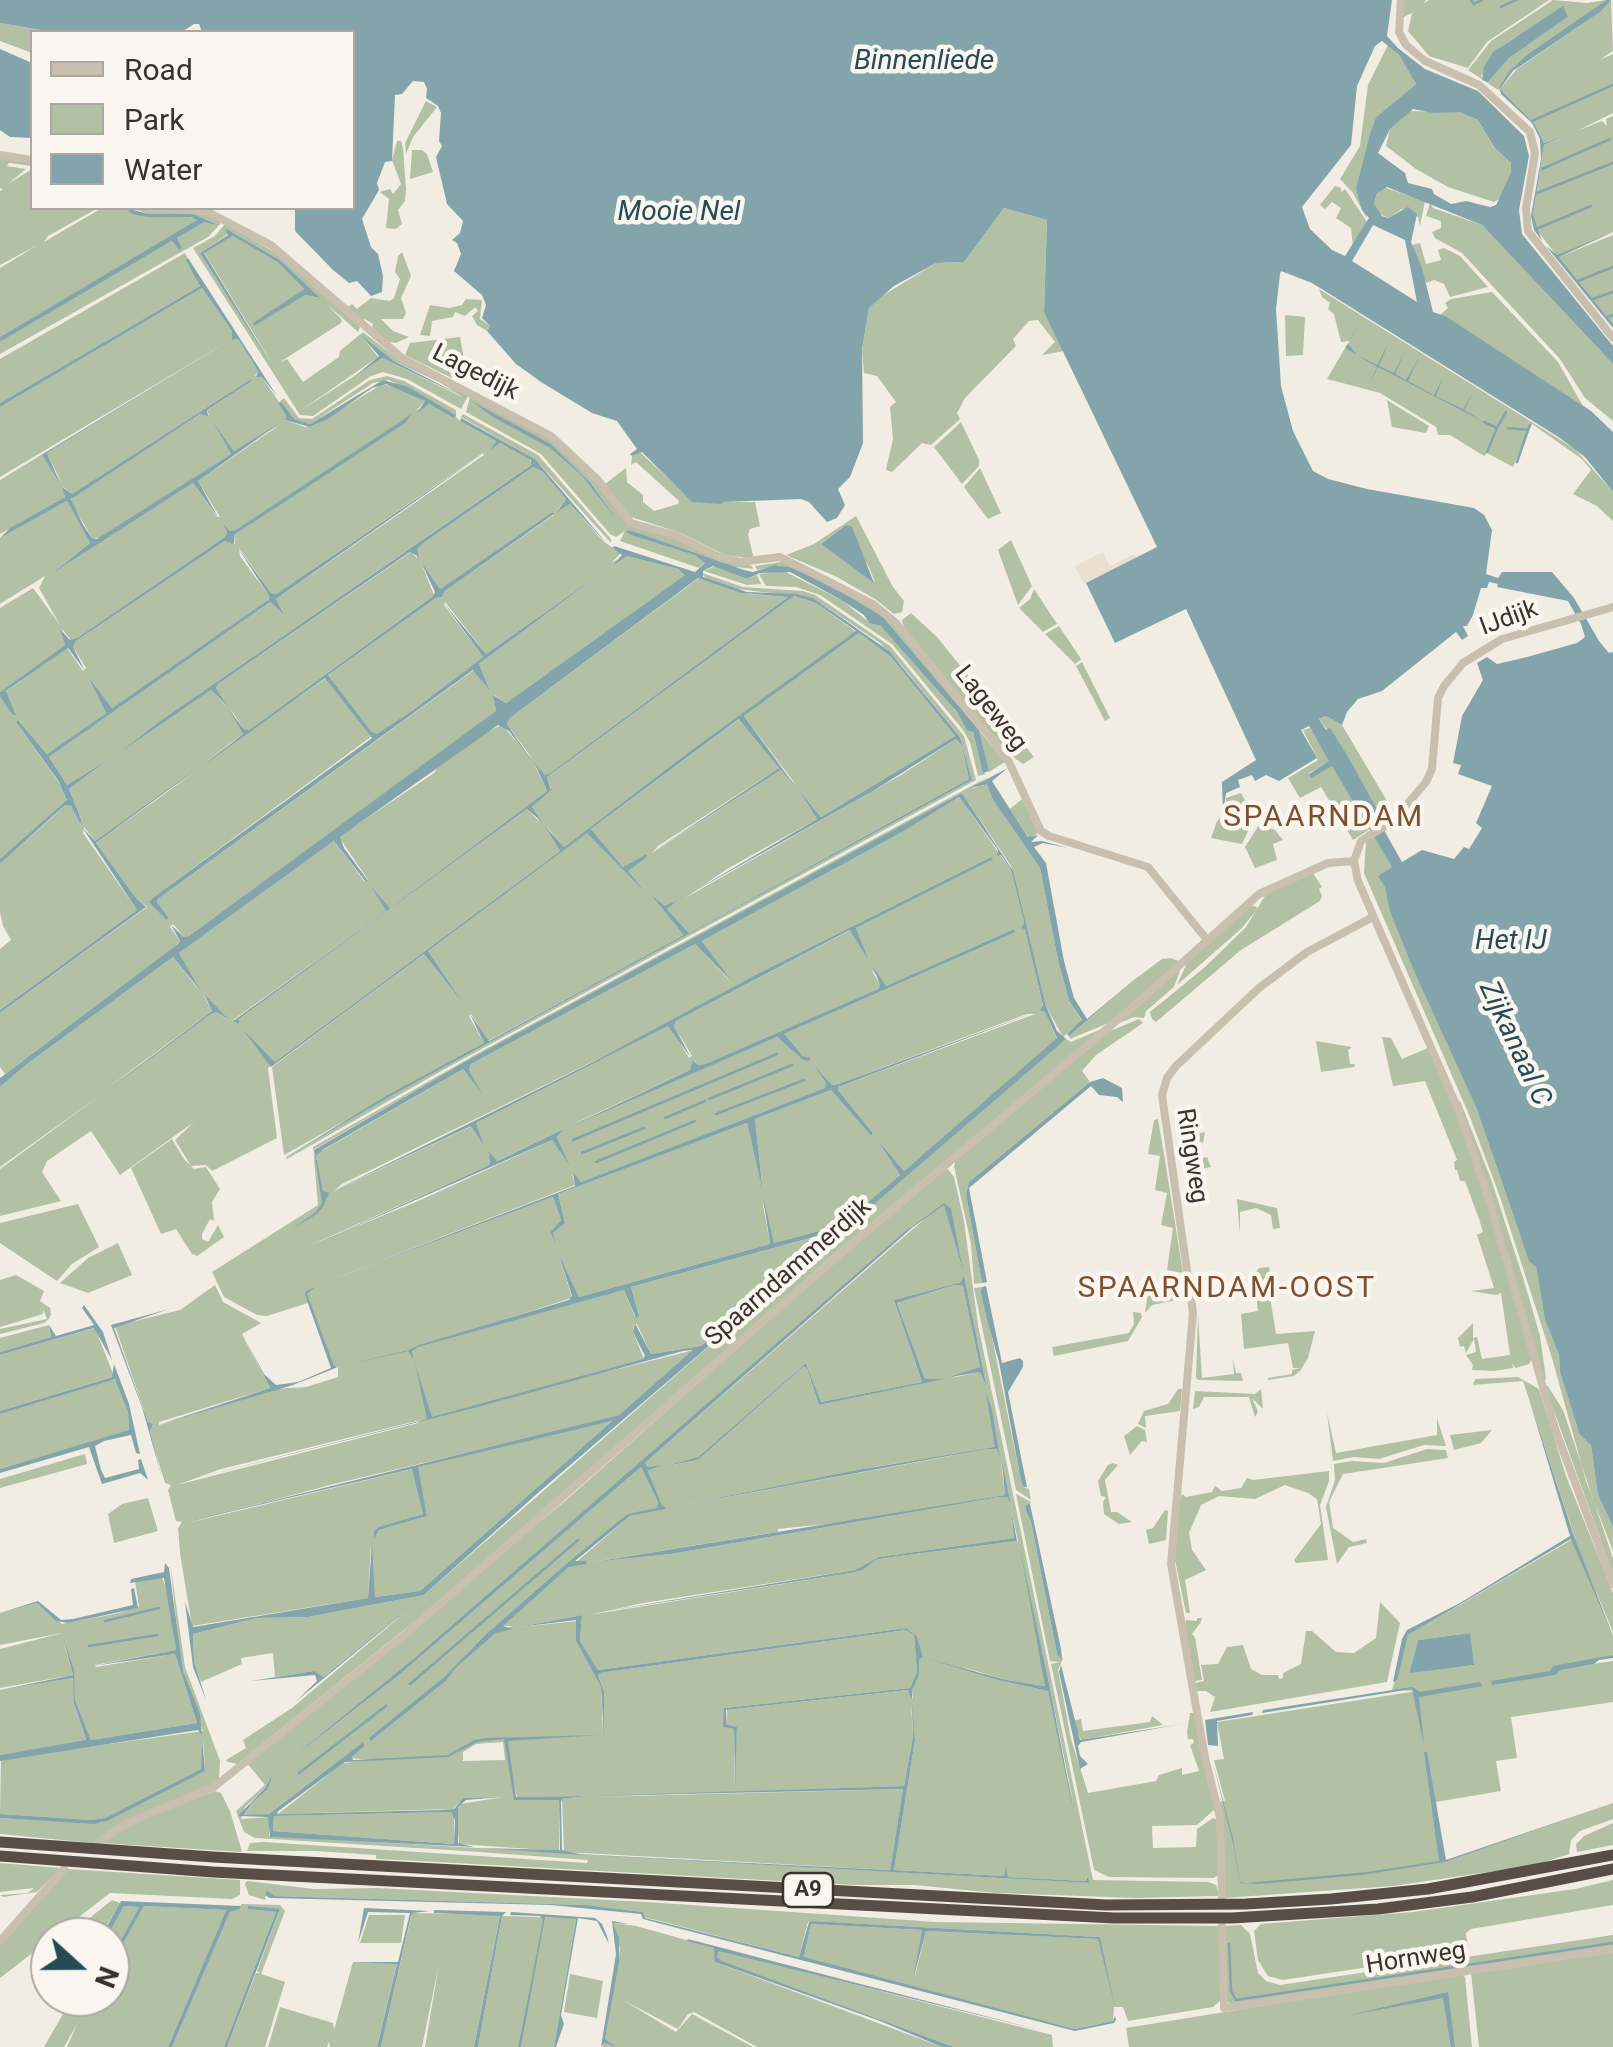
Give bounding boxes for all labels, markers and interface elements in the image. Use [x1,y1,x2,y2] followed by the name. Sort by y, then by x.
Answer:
[30,30,355,210] legend
[854,45,994,79] water label: Binnenliede
[124,52,193,87] text: Road
[124,102,184,137] text: Park
[124,152,202,187] text: Water
[618,196,740,230] water label: Mooie Nel
[427,338,523,408] street label: Lagedijk
[1476,595,1542,643] street label: IJdijk
[947,660,1033,758] street label: Lageweg
[1223,800,1425,836] district label: SPAARNDAM
[1475,925,1547,959] water label: Het IJ
[1471,976,1557,1112] water label: Zijkanaal C
[1169,1107,1213,1205] street label: Ringweg
[700,1193,878,1353] street label: Spaarndammerdijk
[1077,1271,1377,1307] district label: SPAARNDAM-OOST
[783,1873,833,1907] road number: A9
[30,1917,130,2017] north arrow
[1364,1936,1468,1982] street label: Hornweg
[88,1962,126,1992] text: N

